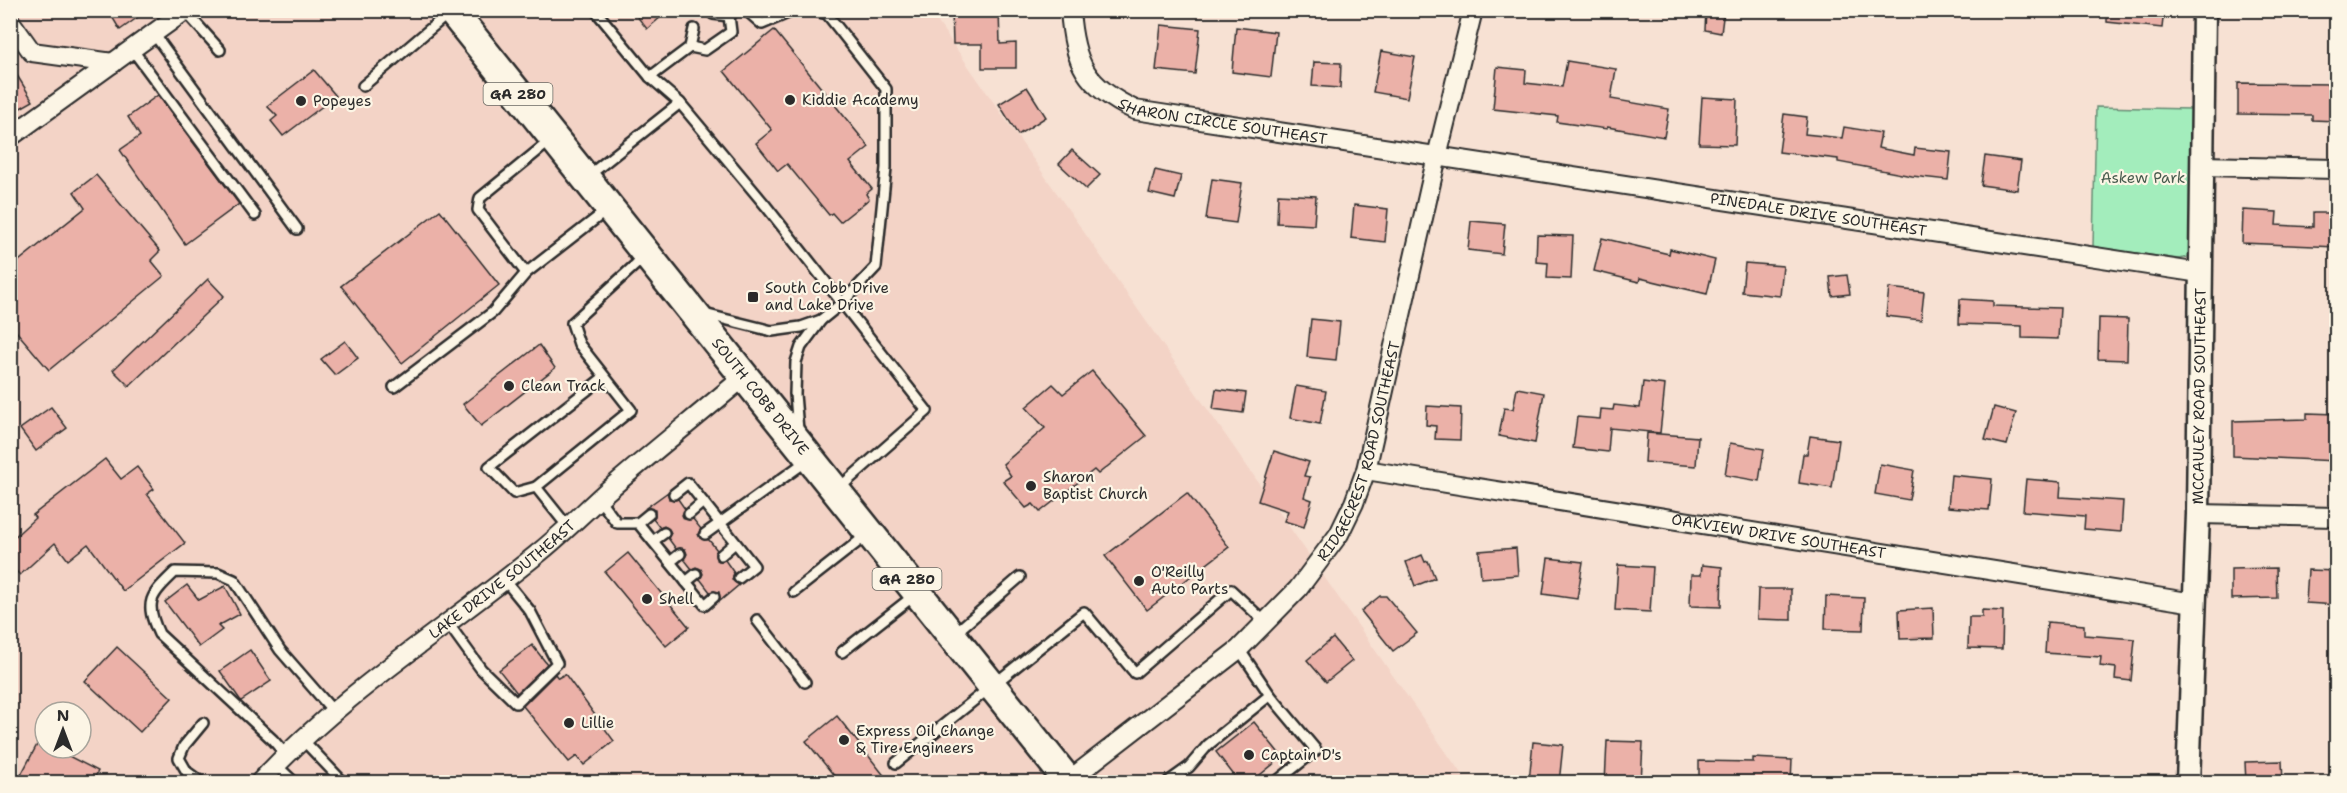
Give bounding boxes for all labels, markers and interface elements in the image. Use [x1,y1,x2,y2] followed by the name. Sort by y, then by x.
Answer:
[484,83,552,105] road number: GA 280
[802,90,919,110] place label: Kiddie Academy
[313,91,371,111] place label: Popeyes
[783,93,797,107] marker: Kiddie Academy
[1115,93,1329,149] street label: SHARON CIRCLE SOUTHEAST
[294,94,308,108] marker: Popeyes
[2101,168,2185,188] park label: Askew Park
[1709,188,1928,241] street label: PINEDALE DRIVE SOUTHEAST
[765,278,889,315] place label: South Cobb Drive and Lake Drive
[2188,288,2211,505] street label: MCCAULEY ROAD SOUTHEAST
[746,290,760,304] marker: South Cobb Drive and Lake Drive
[707,334,813,459] street label: SOUTH COBB DRIVE
[1312,339,1405,565] street label: RIDGECREST ROAD SOUTHEAST
[521,376,606,396] place label: Clean Track
[502,379,516,393] marker: Clean Track
[1043,467,1148,504] place label: Sharon Baptist Church
[1024,479,1038,493] marker: Sharon Baptist Church
[1670,509,1887,563] street label: OAKVIEW DRIVE SOUTHEAST
[425,516,580,644] street label: LAKE DRIVE SOUTHEAST
[1151,562,1228,599] place label: O'Reilly Auto Parts
[872,568,942,590] road number: GA 280
[1132,574,1146,588] marker: O'Reilly Auto Parts
[659,589,694,609] place label: Shell
[640,592,654,606] marker: Shell
[33,700,93,760] north arrow
[57,705,69,726] text: N
[581,713,614,733] place label: Lillie
[562,716,576,730] marker: Lillie
[856,721,994,758] place label: Express Oil Change & Tire Engineers
[837,733,851,747] marker: Express Oil Change & Tire Engineers
[1261,745,1342,765] place label: Captain D's
[1242,748,1256,762] marker: Captain D's

